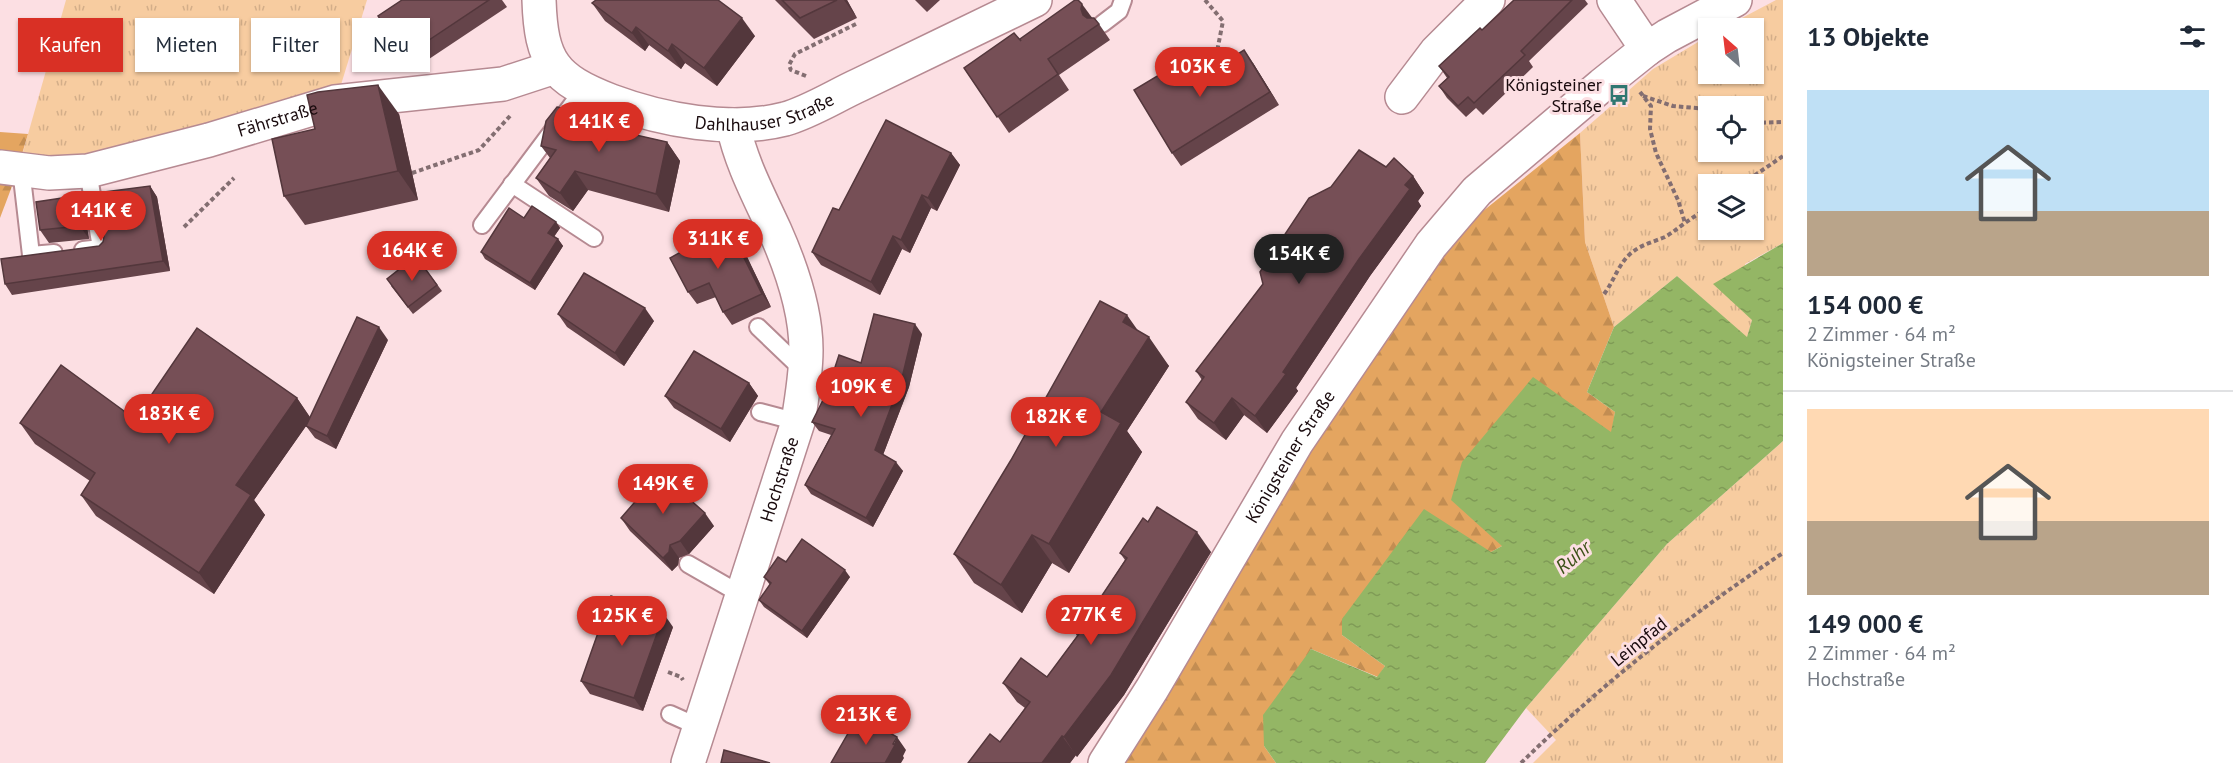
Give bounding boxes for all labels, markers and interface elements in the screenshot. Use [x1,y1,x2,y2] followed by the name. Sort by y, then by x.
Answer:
[18,18,123,72] chip: Kaufen
[135,18,239,72] chip: Mieten
[251,18,340,72] chip: Filter
[352,18,430,72] chip: Neu
[1698,18,1764,84] north arrow
[1698,18,1764,240] map controls
[1807,20,1929,53] text: 13 Objekte
[2176,20,2209,53] icon: filters
[1151,47,1249,98] pin: 103K €
[1169,53,1231,79] text: 103K €
[1505,73,1602,117] place label: Königsteiner Straße
[1607,83,1631,107] bus stop icon: Königsteiner Straße
[694,88,838,136] street label: Dahlhauser Straße
[235,96,320,142] street label: Fährstraße
[1698,96,1764,162] button: locate
[550,102,648,153] pin: 141K €
[568,108,630,134] text: 141K €
[1954,129,2062,237] icon: home
[1698,174,1764,240] button: layers
[52,191,150,242] pin: 141K €
[70,197,132,223] text: 141K €
[669,219,767,270] pin: 311K €
[687,225,749,251] text: 311K €
[363,231,461,282] pin: 164K €
[1250,234,1348,285] pin: 154K €
[381,237,443,263] text: 164K €
[1268,240,1330,266] text: 154K €
[1807,288,1923,321] text: 154 000 €
[1807,321,1956,347] text: 2 Zimmer · 64 m²
[1807,347,1976,373] text: Königsteiner Straße
[812,367,910,418] pin: 109K €
[830,373,892,399] text: 109K €
[1240,386,1340,527] street label: Königsteiner Straße
[120,394,218,445] pin: 183K €
[1007,397,1105,448] pin: 182K €
[138,400,200,426] text: 183K €
[1025,403,1087,429] text: 182K €
[755,434,804,525] street label: Hochstraße
[1954,448,2062,556] icon: home
[614,464,712,515] pin: 149K €
[632,470,694,496] text: 149K €
[1550,534,1597,579] water label: Ruhr
[1042,595,1140,646] pin: 277K €
[573,596,671,647] pin: 125K €
[1060,601,1122,627] text: 277K €
[591,602,653,628] text: 125K €
[1807,607,1923,640] text: 149 000 €
[1606,612,1672,671] street label: Leinpfad
[1807,640,1956,666] text: 2 Zimmer · 64 m²
[1807,666,1905,692] text: Hochstraße
[817,695,915,746] pin: 213K €
[835,701,897,727] text: 213K €

